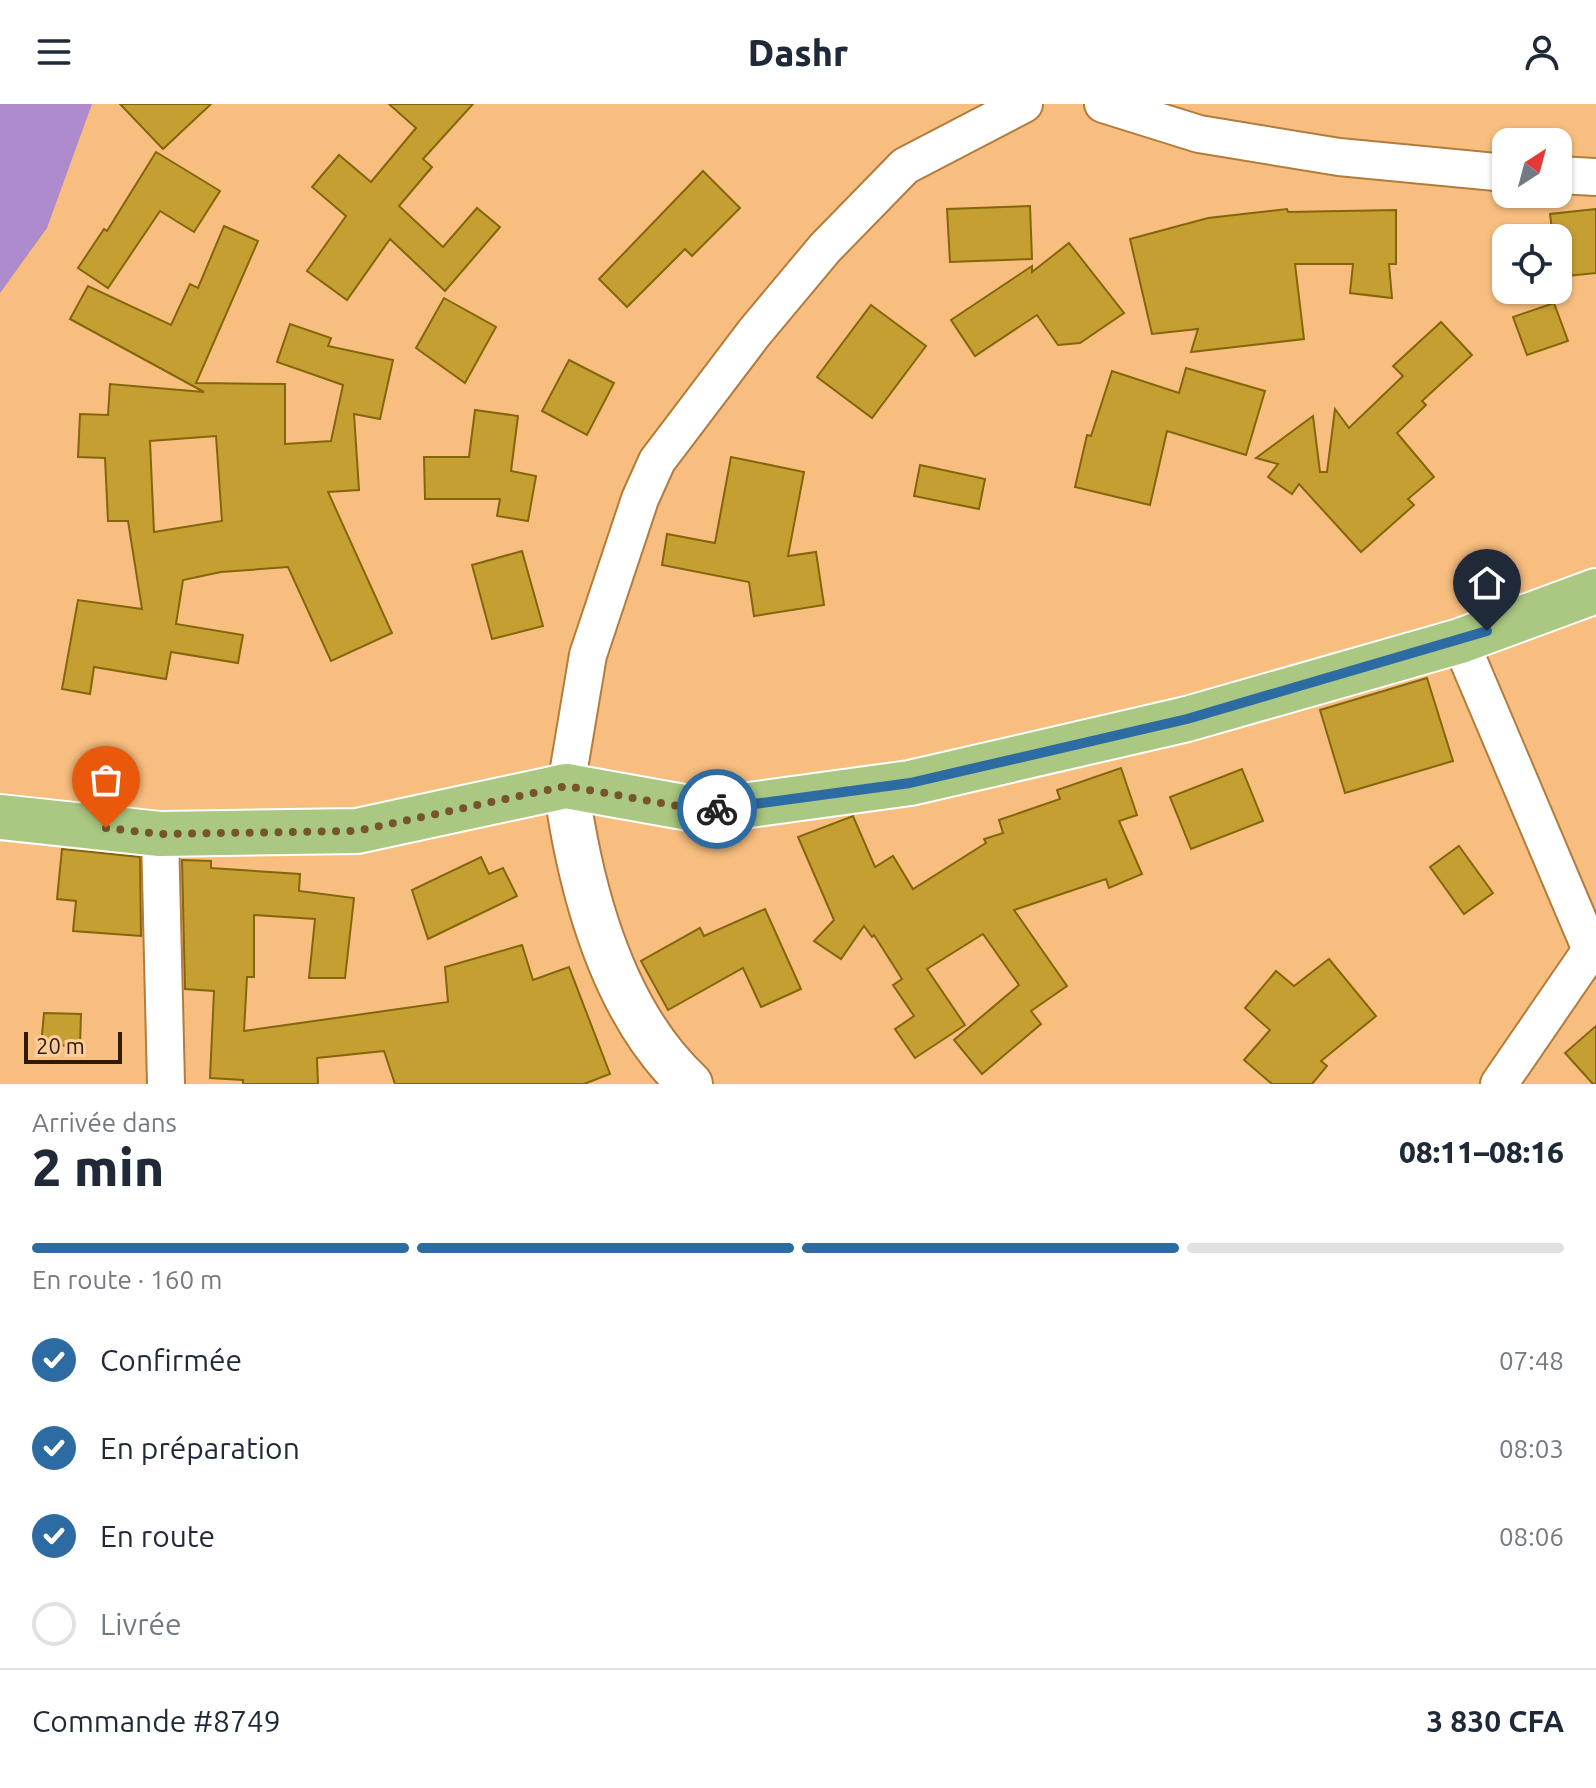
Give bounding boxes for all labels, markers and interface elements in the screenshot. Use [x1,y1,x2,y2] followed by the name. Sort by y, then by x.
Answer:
[32,30,76,74] icon: menu
[1520,30,1564,74] icon: person
[748,32,848,73] text: Dashr
[1492,128,1572,208] north arrow
[1492,128,1572,304] map controls
[1492,224,1572,304] button: locate
[1453,549,1521,631] pin
[1465,561,1509,605] icon: home
[72,746,140,828] pin
[84,758,128,802] icon: bag
[677,769,757,849] courier
[695,787,739,831] icon: bike
[24,1028,122,1064] scale bar
[36,1033,85,1058] text: 20 m
[32,1108,177,1137] text: Arrivée dans
[1399,1135,1564,1169] text: 08:11–08:16
[32,1138,164,1196] text: 2 min
[32,1265,222,1294] text: En route · 160 m
[32,1338,76,1382] icon: check
[100,1343,242,1377] text: Confirmée
[1499,1346,1564,1375] text: 07:48
[32,1426,76,1470] icon: check
[100,1431,300,1465] text: En préparation
[1499,1434,1564,1463] text: 08:03
[32,1514,76,1558] icon: check
[100,1519,215,1553] text: En route
[1499,1522,1564,1551] text: 08:06
[100,1607,182,1641] text: Livrée
[32,1704,281,1738] text: Commande #8749
[1426,1704,1564,1738] text: 3 830 CFA

